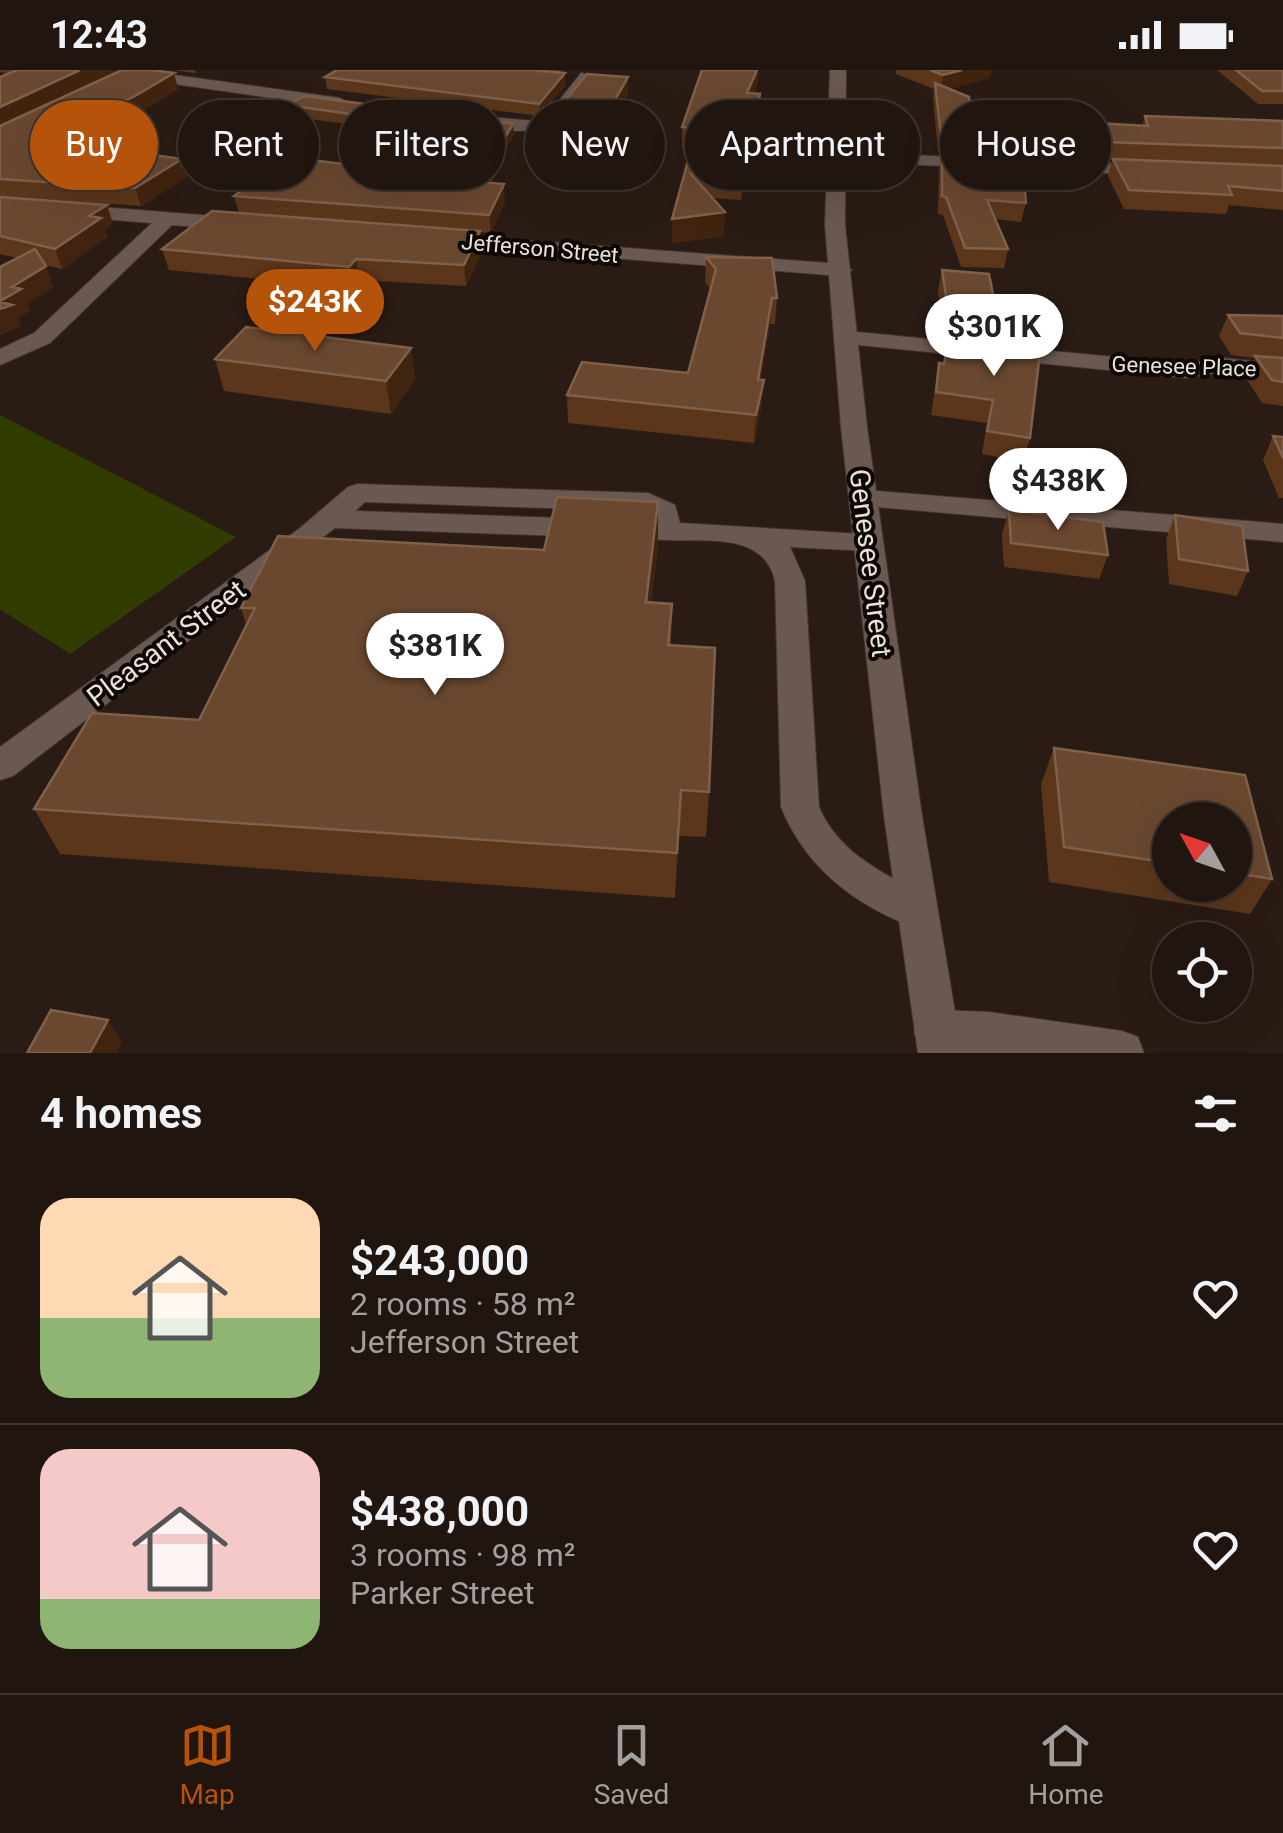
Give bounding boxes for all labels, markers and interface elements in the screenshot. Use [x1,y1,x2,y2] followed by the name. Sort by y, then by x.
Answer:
[50,13,148,57] text: 12:43
[30,100,158,190] chip: Buy
[178,100,319,190] chip: Rent
[339,100,505,190] chip: Filters
[525,100,665,190] chip: New
[685,100,920,190] chip: Apartment
[940,100,1111,190] chip: House
[460,229,620,268] street label: Jefferson Street
[245,269,385,354] pin: $243K
[268,282,362,320] text: $243K
[924,294,1064,379] pin: $301K
[947,307,1041,345] text: $301K
[1111,351,1257,382] street label: Genesee Place
[988,448,1128,533] pin: $438K
[1011,461,1105,499] text: $438K
[843,467,898,659] street label: Genesee Street
[81,573,252,714] street label: Pleasant Street
[365,613,505,698] pin: $381K
[388,626,482,664] text: $381K
[1152,802,1252,902] north arrow
[1152,802,1252,1022] map controls
[1152,922,1252,1022] button: locate
[1188,1086,1243,1141] icon: filters
[40,1089,202,1138] text: 4 homes
[350,1236,529,1285] text: $243,000
[120,1238,240,1358] icon: home
[1188,1271,1243,1326] icon: heart
[350,1285,575,1323] text: 2 rooms · 58 m²
[350,1323,579,1361] text: Jefferson Street
[350,1487,529,1536] text: $438,000
[120,1489,240,1609] icon: home
[1188,1522,1243,1577] icon: heart
[350,1536,575,1574] text: 3 rooms · 98 m²
[350,1574,534,1612] text: Parker Street
[179,1718,235,1811] tab: Map
[594,1718,669,1811] tab: Saved
[1028,1718,1104,1811] tab: Home

